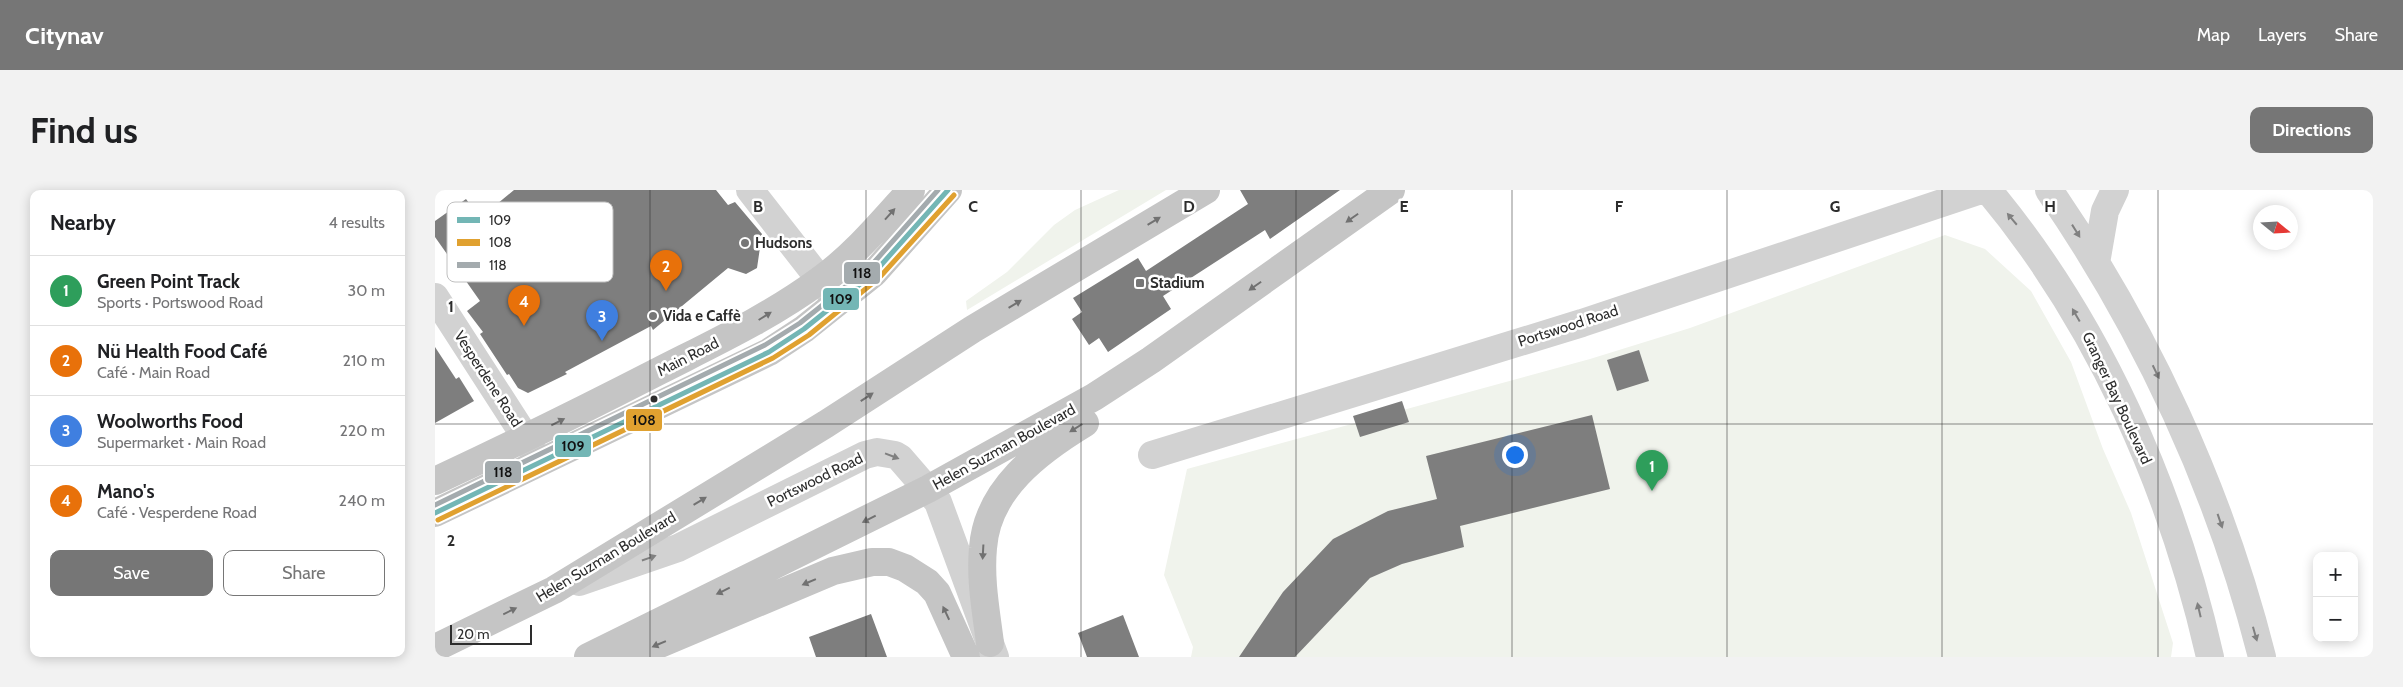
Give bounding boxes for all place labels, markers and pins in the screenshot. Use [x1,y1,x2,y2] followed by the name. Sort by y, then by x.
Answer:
[755,234,812,252] place label: Hudsons
[739,237,751,249] marker: Hudsons
[650,250,682,291] pin: 2
[1150,274,1205,292] place label: Stadium
[1134,277,1146,289] marker: Stadium
[508,285,540,326] pin: 4
[586,300,618,341] pin: 3
[663,307,741,325] place label: Vida e Caffè
[647,310,659,322] marker: Vida e Caffè
[649,394,659,404] unlabelled marker
[1636,450,1668,491] pin: 1

